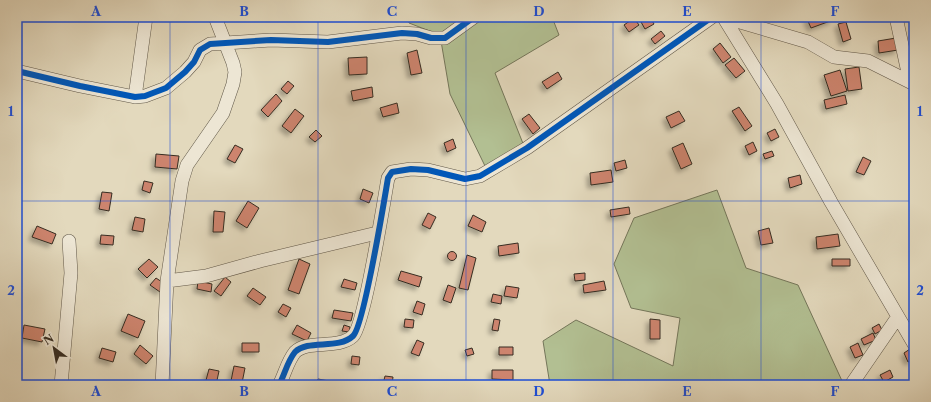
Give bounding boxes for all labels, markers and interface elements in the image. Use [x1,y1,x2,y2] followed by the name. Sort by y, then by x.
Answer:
[90,3,102,19] text: A
[239,3,249,19] text: B
[387,3,397,19] text: C
[533,3,545,19] text: D
[682,3,692,19] text: E
[831,3,840,19] text: F
[8,103,14,119] text: 1
[917,103,923,119] text: 1
[7,282,15,298] text: 2
[916,282,924,298] text: 2
[34,328,74,368] north arrow
[41,331,57,348] text: N
[90,383,102,399] text: A
[239,383,249,399] text: B
[387,383,397,399] text: C
[533,383,545,399] text: D
[682,383,692,399] text: E
[831,383,840,399] text: F

